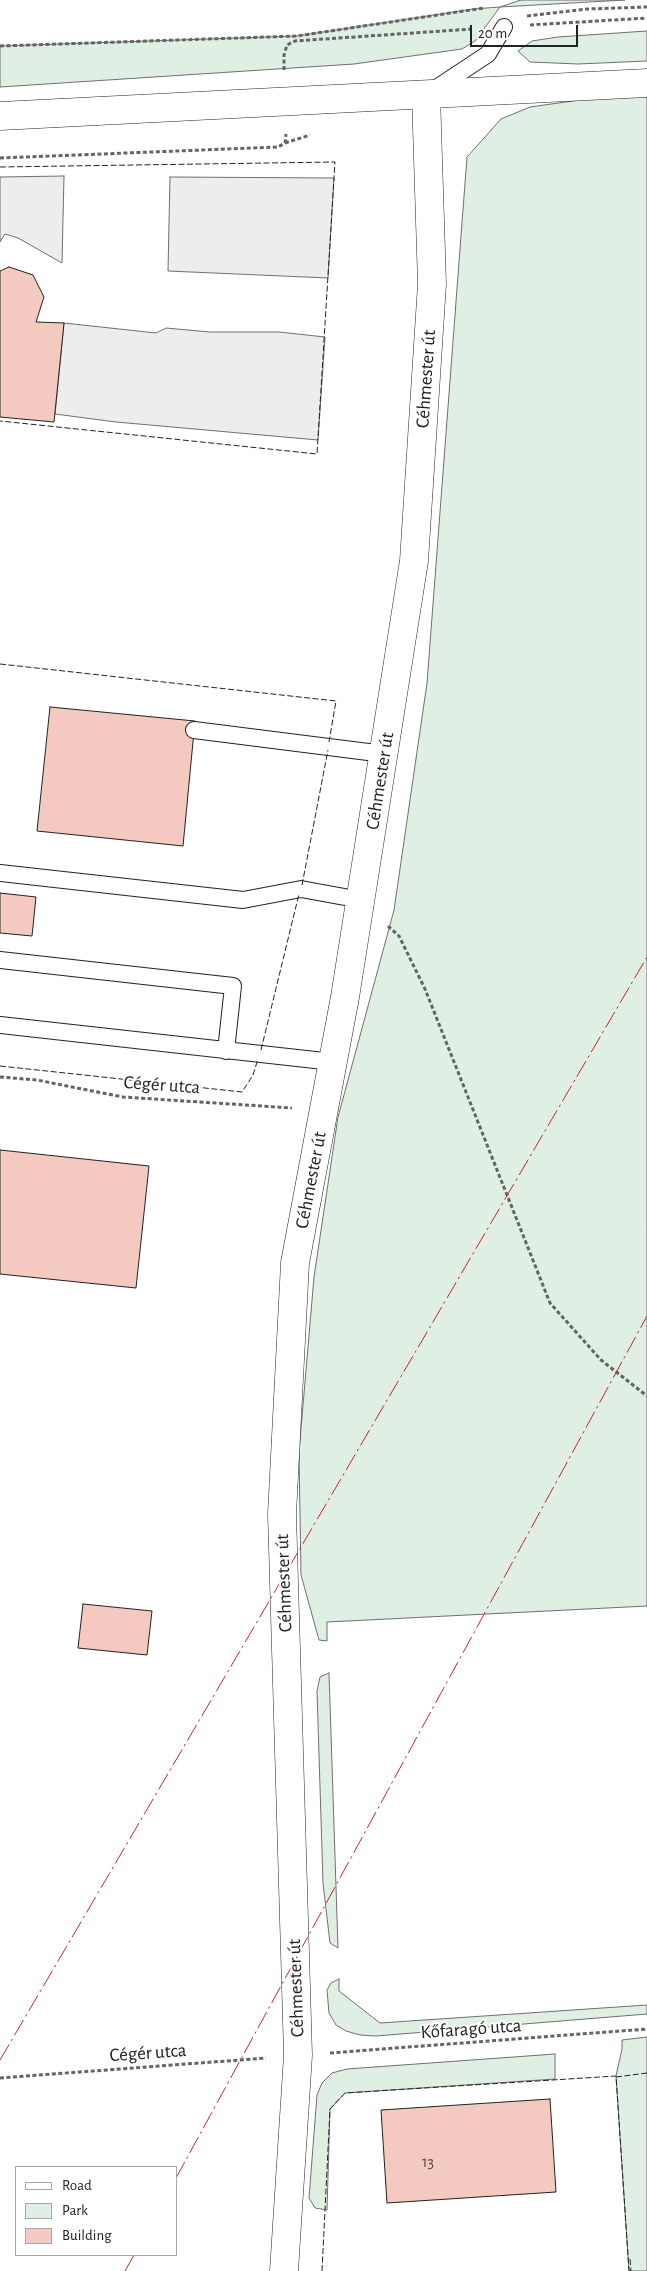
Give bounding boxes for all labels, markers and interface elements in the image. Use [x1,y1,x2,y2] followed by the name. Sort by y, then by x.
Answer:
[472,15,580,47] scale bar
[478,26,507,41] text: 20 m
[411,329,441,429] street label: Céhmester út
[361,731,399,831] street label: Céhmester út
[123,1071,201,1099] street label: Cégér utca
[290,1129,332,1231] street label: Céhmester út
[271,1533,297,1633] street label: Céhmester út
[283,1938,309,2038] street label: Céhmester út
[420,2014,522,2044] street label: Kőfaragó utca
[109,2039,187,2067] street label: Cégér utca
[422,2152,434,2172] house number: 13
[15,2166,178,2256] legend
[62,2178,92,2193] text: Road
[62,2203,88,2218] text: Park
[62,2228,112,2243] text: Building

